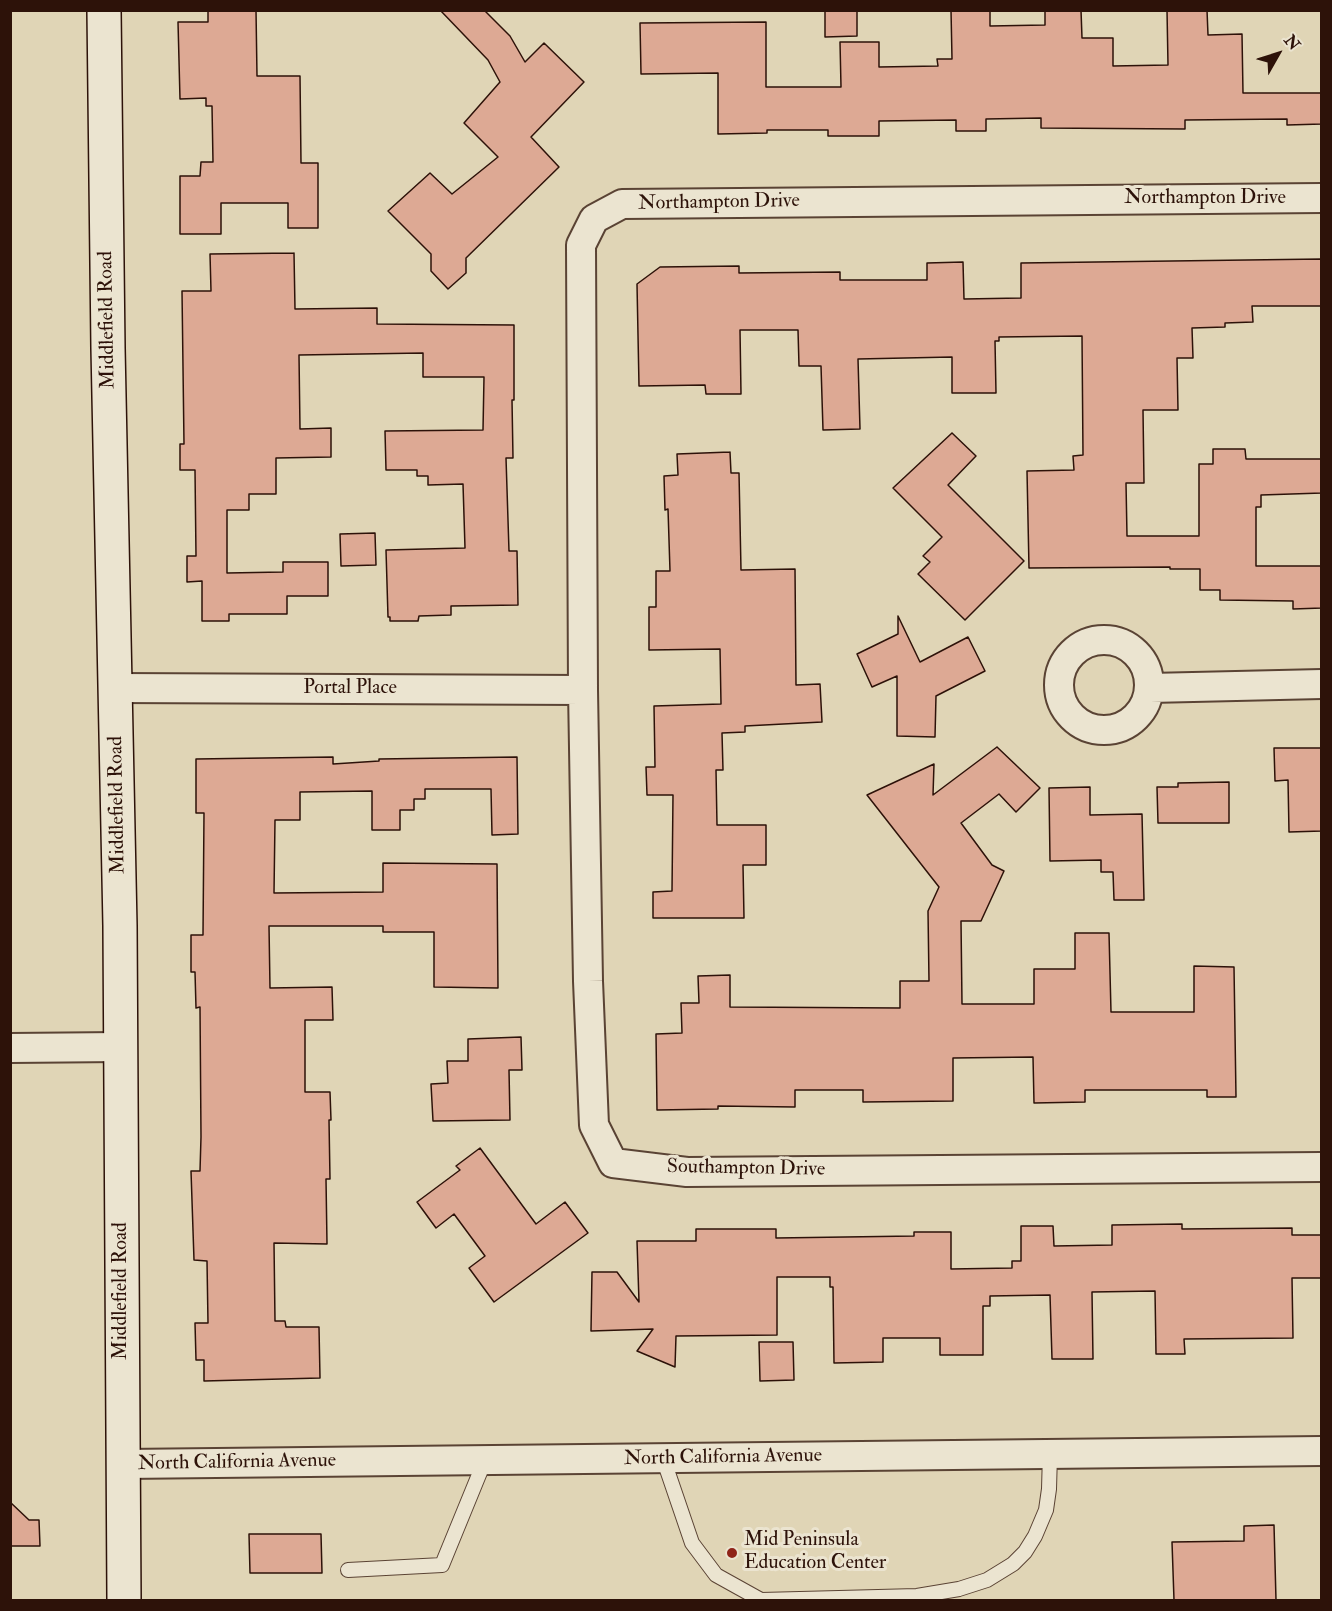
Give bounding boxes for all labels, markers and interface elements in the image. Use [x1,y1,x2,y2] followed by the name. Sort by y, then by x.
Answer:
[1248,24,1308,84] north arrow
[1280,31,1304,55] text: N
[1124,187,1286,211] street label: Northampton Drive
[638,190,800,216] street label: Northampton Drive
[95,251,121,389] street label: Middlefield Road
[303,677,397,701] street label: Portal Place
[105,736,131,874] street label: Middlefield Road
[667,1156,825,1182] street label: Southampton Drive
[110,1222,134,1360] street label: Middlefield Road
[624,1444,822,1472] street label: North California Avenue
[138,1449,336,1477] street label: North California Avenue
[744,1529,886,1576] place label: Mid Peninsula Education Center
[725,1546,739,1560] marker: Mid Peninsula Education Center

